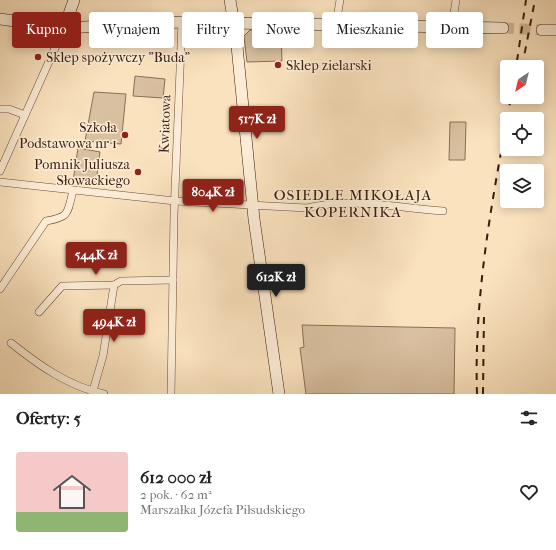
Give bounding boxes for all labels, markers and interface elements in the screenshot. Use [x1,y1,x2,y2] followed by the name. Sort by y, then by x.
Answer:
[12,12,81,48] chip: Kupno
[89,12,174,48] chip: Wynajem
[182,12,244,48] chip: Filtry
[252,12,314,48] chip: Nowe
[322,12,418,48] chip: Mieszkanie
[426,12,483,48] chip: Dom
[46,49,191,66] place label: Sklep spożywczy "Buda"
[33,52,43,62] marker: Sklep spożywczy "Buda"
[286,57,372,74] place label: Sklep zielarski
[273,60,283,70] marker: Sklep zielarski
[500,60,544,104] north arrow
[500,60,544,208] map controls
[155,94,175,154] street label: Kwiatowa
[220,106,294,140] pin: 517K zł
[238,111,276,126] text: 517K zł
[500,112,544,156] button: locate
[19,119,118,152] place label: Szkoła Podstawowa nr 1
[120,130,130,140] marker: Szkoła Podstawowa nr 1
[34,156,131,189] place label: Pomnik Juliusza Słowackiego
[500,164,544,208] button: layers
[133,167,143,177] marker: Pomnik Juliusza Słowackiego
[176,179,250,213] pin: 804K zł
[192,184,234,199] text: 804K zł
[274,186,432,221] district label: OSIEDLE MIKOŁAJA KOPERNIKA
[59,242,133,276] pin: 544K zł
[75,247,117,262] text: 544K zł
[239,264,313,298] pin: 612K zł
[256,269,296,284] text: 612K zł
[77,309,151,343] pin: 494K zł
[92,314,136,329] text: 494K zł
[518,407,540,429] icon: filters
[16,408,81,428] text: Oferty: 5
[140,467,212,487] text: 612 000 zł
[48,468,96,516] icon: home
[518,481,540,503] icon: heart
[140,487,212,502] text: 2 pok. · 62 m²
[140,502,305,517] text: Marszałka Józefa Piłsudskiego

